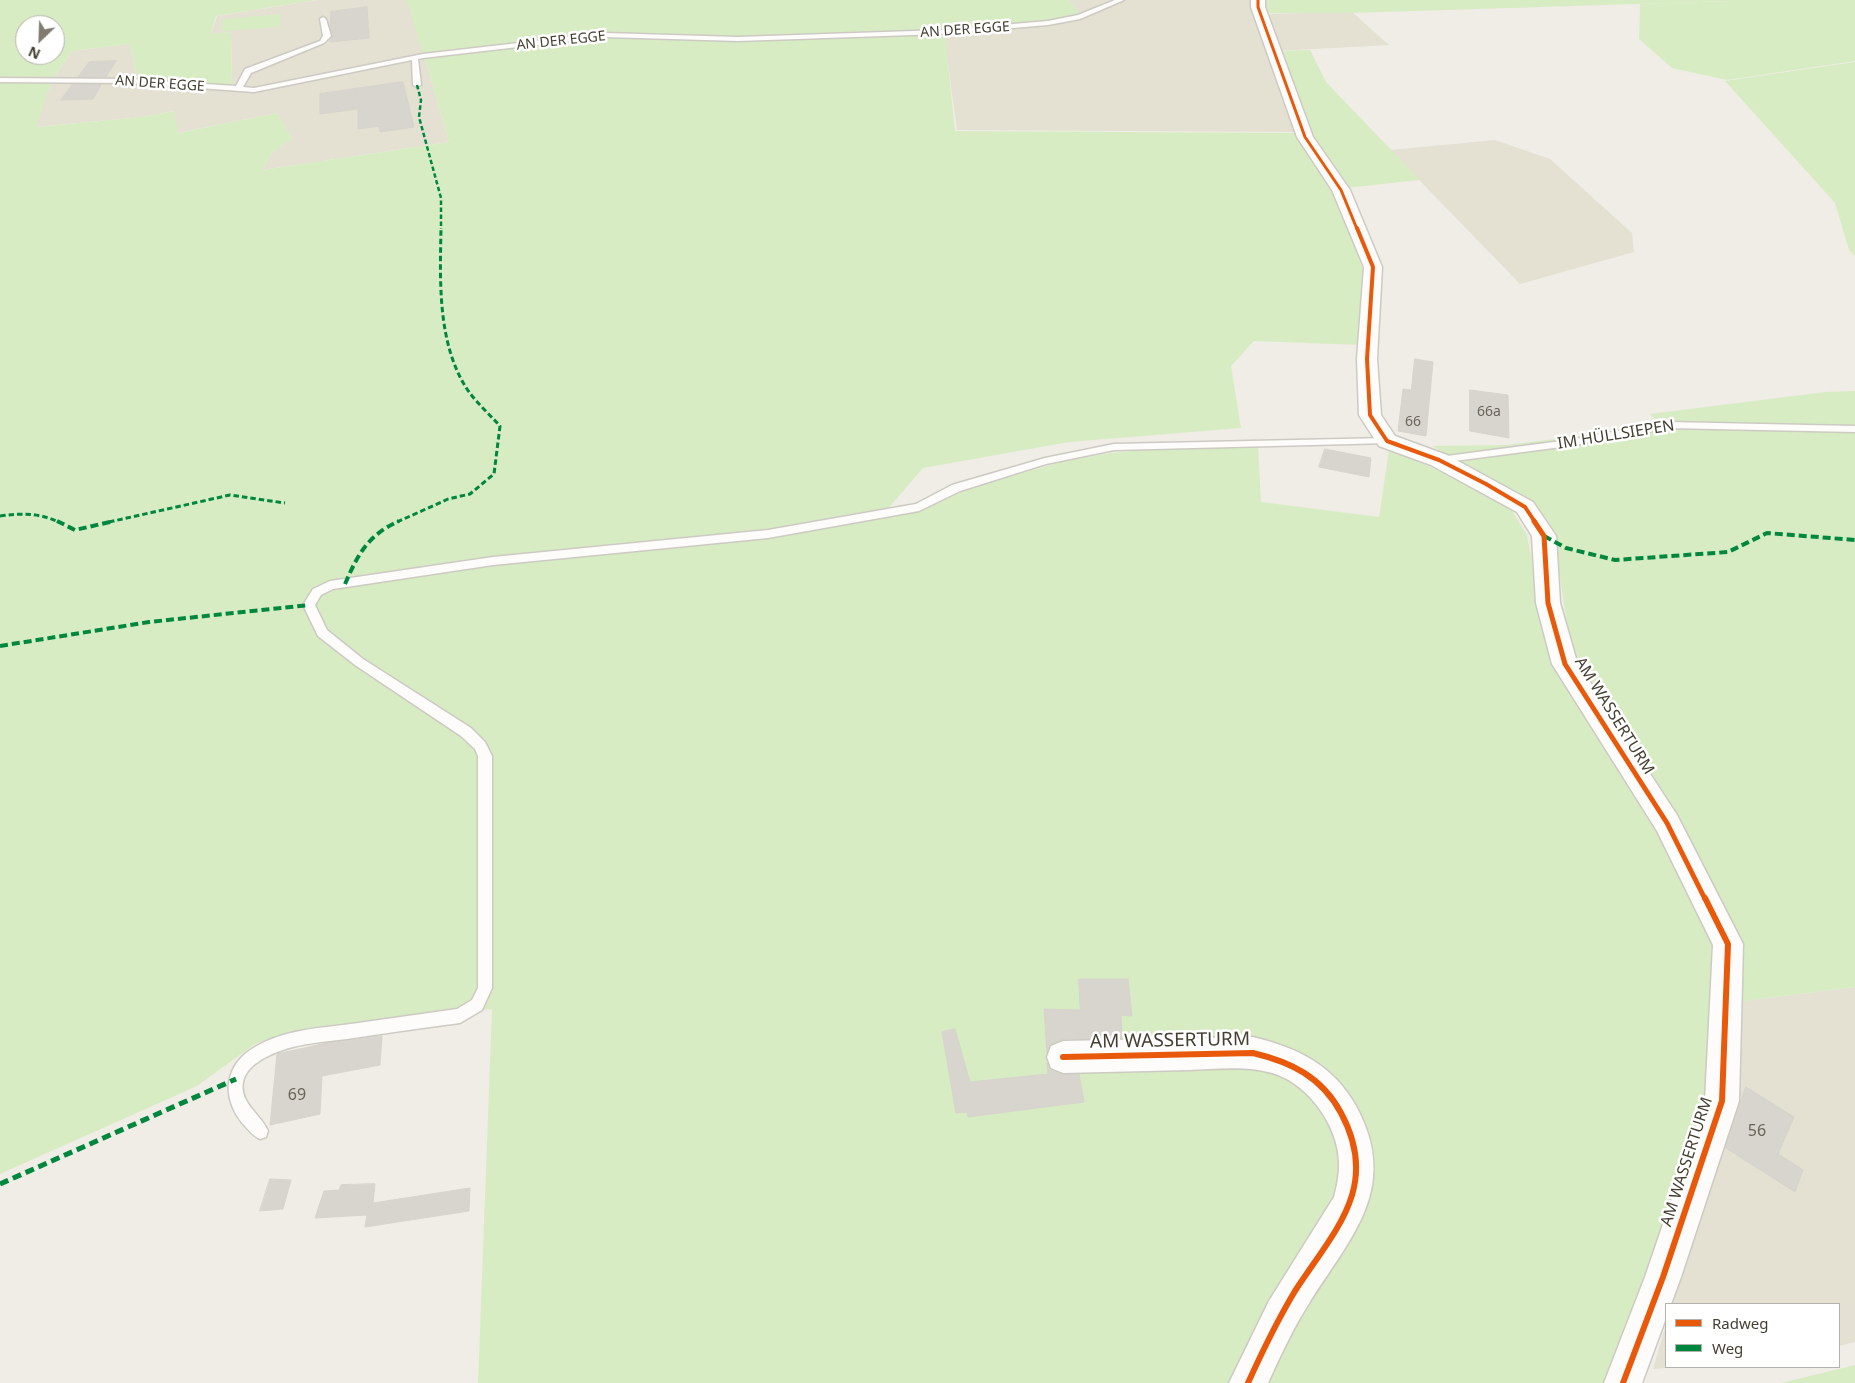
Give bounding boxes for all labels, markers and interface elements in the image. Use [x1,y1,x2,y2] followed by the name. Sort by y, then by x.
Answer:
[15,15,65,65] north arrow
[920,18,1010,42] street label: AN DER EGGE
[516,28,606,54] street label: AN DER EGGE
[25,42,43,64] text: N
[115,72,205,96] street label: AN DER EGGE
[1477,404,1501,420] house number: 66a
[1405,414,1421,430] house number: 66
[1556,416,1676,454] street label: IM HÜLLSIEPEN
[1570,654,1658,778] street label: AM WASSERTURM
[1090,1028,1250,1054] street label: AM WASSERTURM
[288,1085,306,1105] house number: 69
[1657,1095,1717,1229] street label: AM WASSERTURM
[1748,1121,1766,1141] house number: 56
[1665,1303,1840,1368] legend
[1712,1313,1768,1333] text: Radweg
[1712,1338,1743,1358] text: Weg

